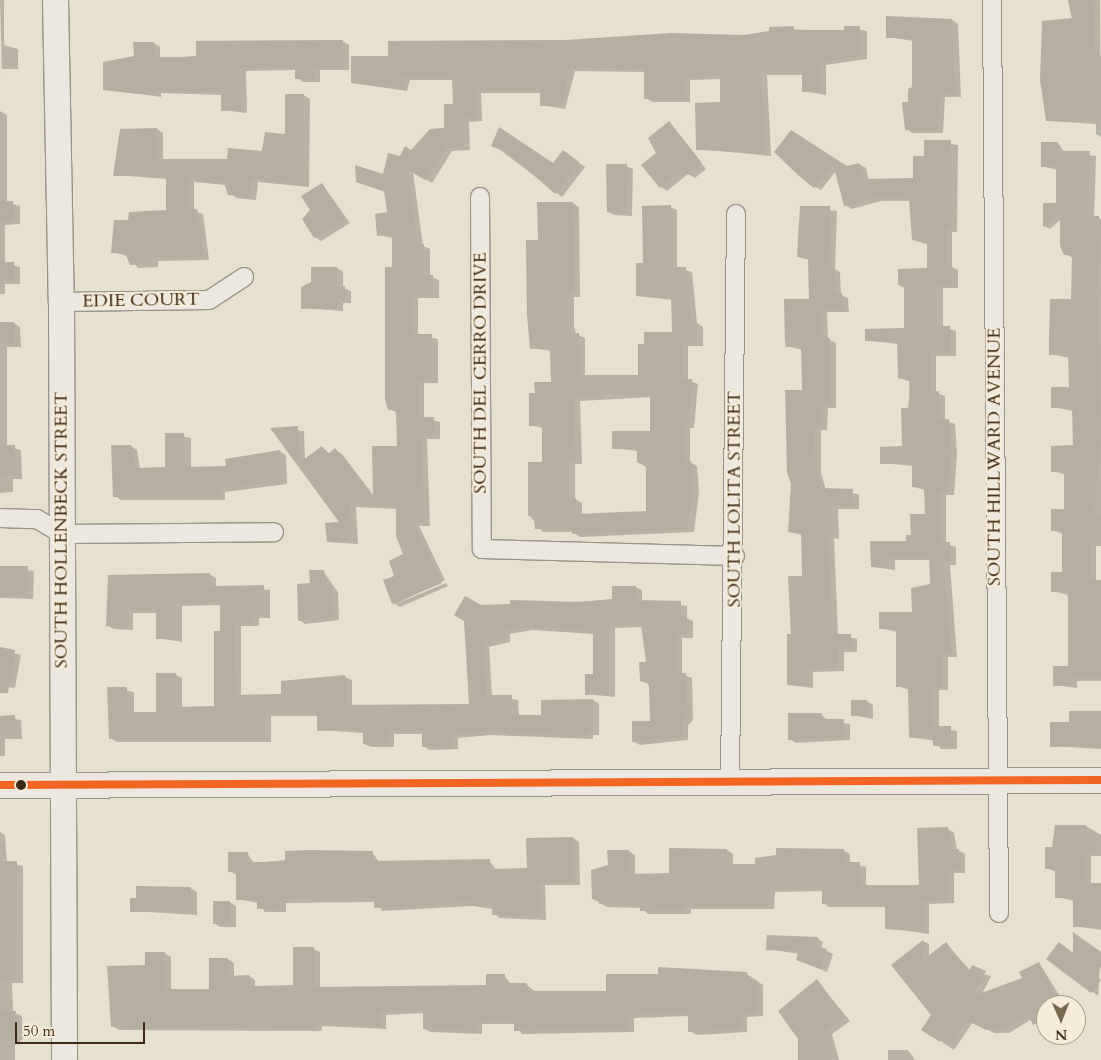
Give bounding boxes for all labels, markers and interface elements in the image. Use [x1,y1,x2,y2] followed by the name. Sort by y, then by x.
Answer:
[470,252,492,494] street label: SOUTH DEL CERRO DRIVE
[82,289,200,313] street label: EDIE COURT
[984,328,1006,586] street label: SOUTH HILLWARD AVENUE
[724,391,746,607] street label: SOUTH LOLITA STREET
[51,392,73,668] street label: SOUTH HOLLENBECK STREET
[16,780,26,790] unlabelled marker
[1036,995,1086,1045] north arrow
[18,1012,148,1044] scale bar
[23,1021,55,1041] text: 50 m
[1055,1025,1067,1044] text: N

